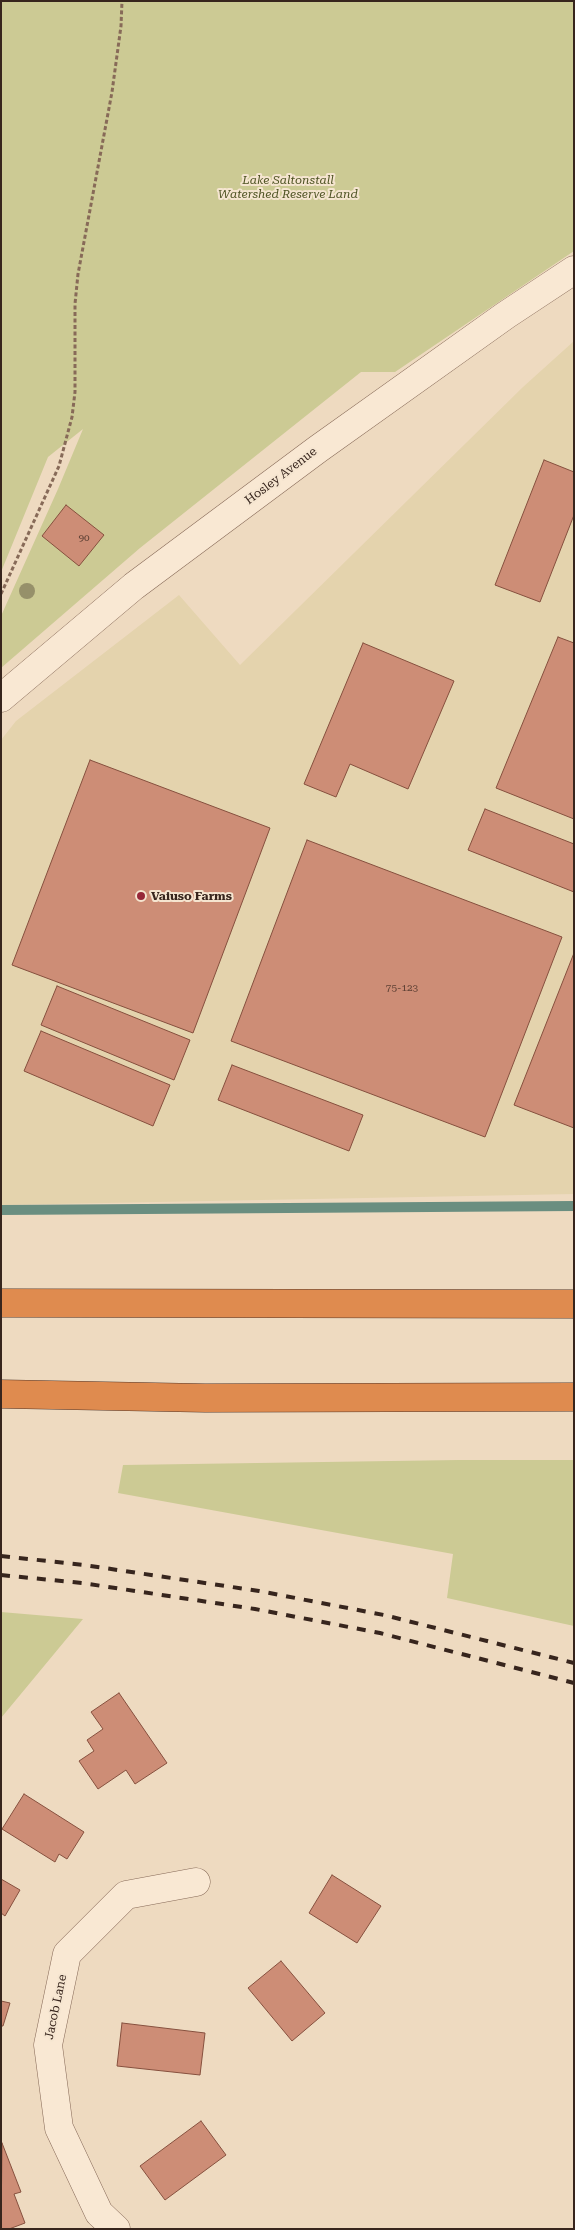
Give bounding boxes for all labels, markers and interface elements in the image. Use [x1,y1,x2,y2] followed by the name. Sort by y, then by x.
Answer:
[218,173,358,201] park label: Lake Saltonstall Watershed Reserve Land
[242,444,320,508] street label: Hosley Avenue
[78,532,90,544] house number: 90
[151,889,232,903] place label: Vaiuso Farms
[135,890,147,902] marker: Vaiuso Farms
[386,982,418,994] house number: 75-123
[42,1973,70,2041] street label: Jacob Lane

